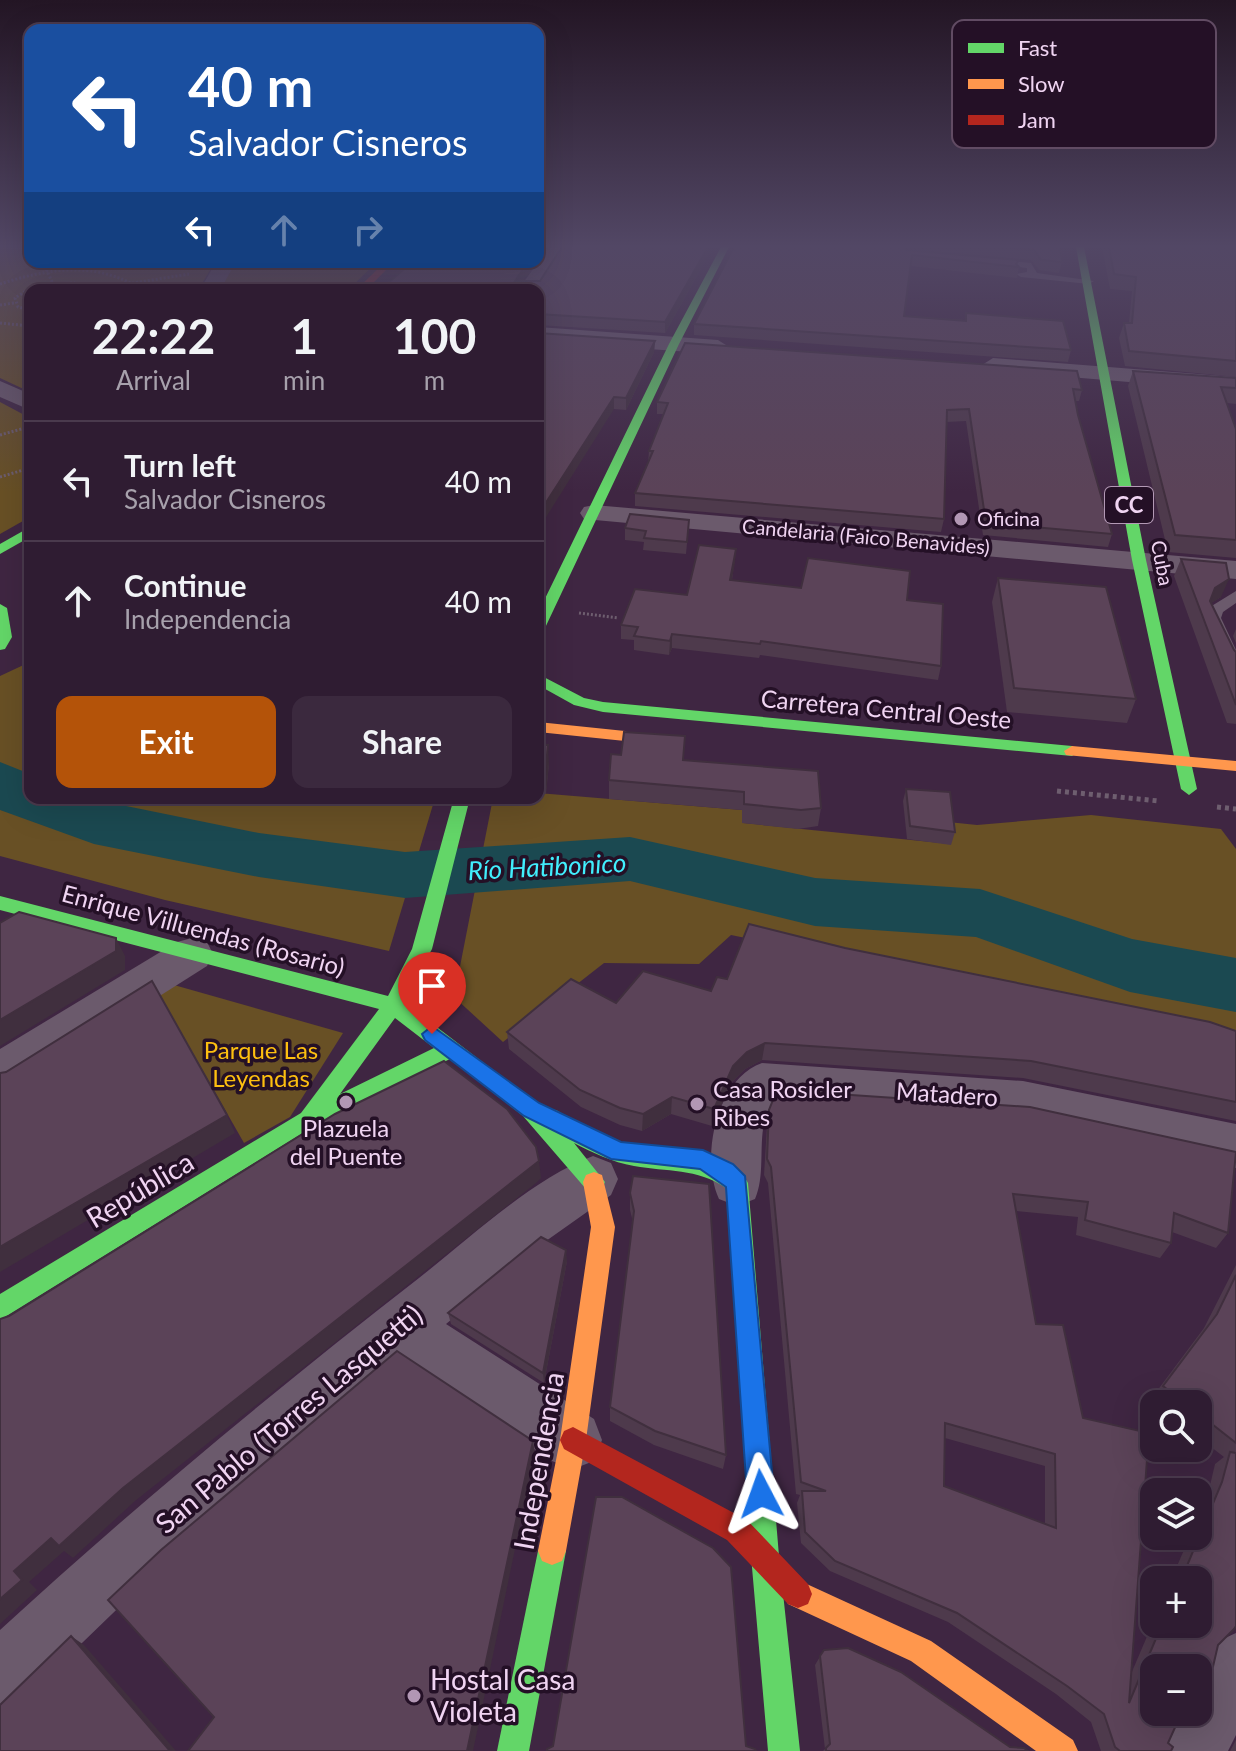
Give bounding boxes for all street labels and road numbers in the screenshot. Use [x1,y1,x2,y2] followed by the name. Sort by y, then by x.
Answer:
[1105,487,1153,523] road number: CC
[741,513,991,559] street label: Candelaria (Faico Benavides)
[1147,538,1179,587] street label: Cuba
[760,683,1013,734] street label: Carretera Central Oeste
[59,878,348,981] street label: Enrique Villuendas (Rosario)
[895,1075,999,1112] street label: Matadero
[80,1144,199,1234] street label: República
[148,1297,429,1540] street label: San Pablo (Torres Lasquetti)
[506,1369,570,1552] street label: Independencia

